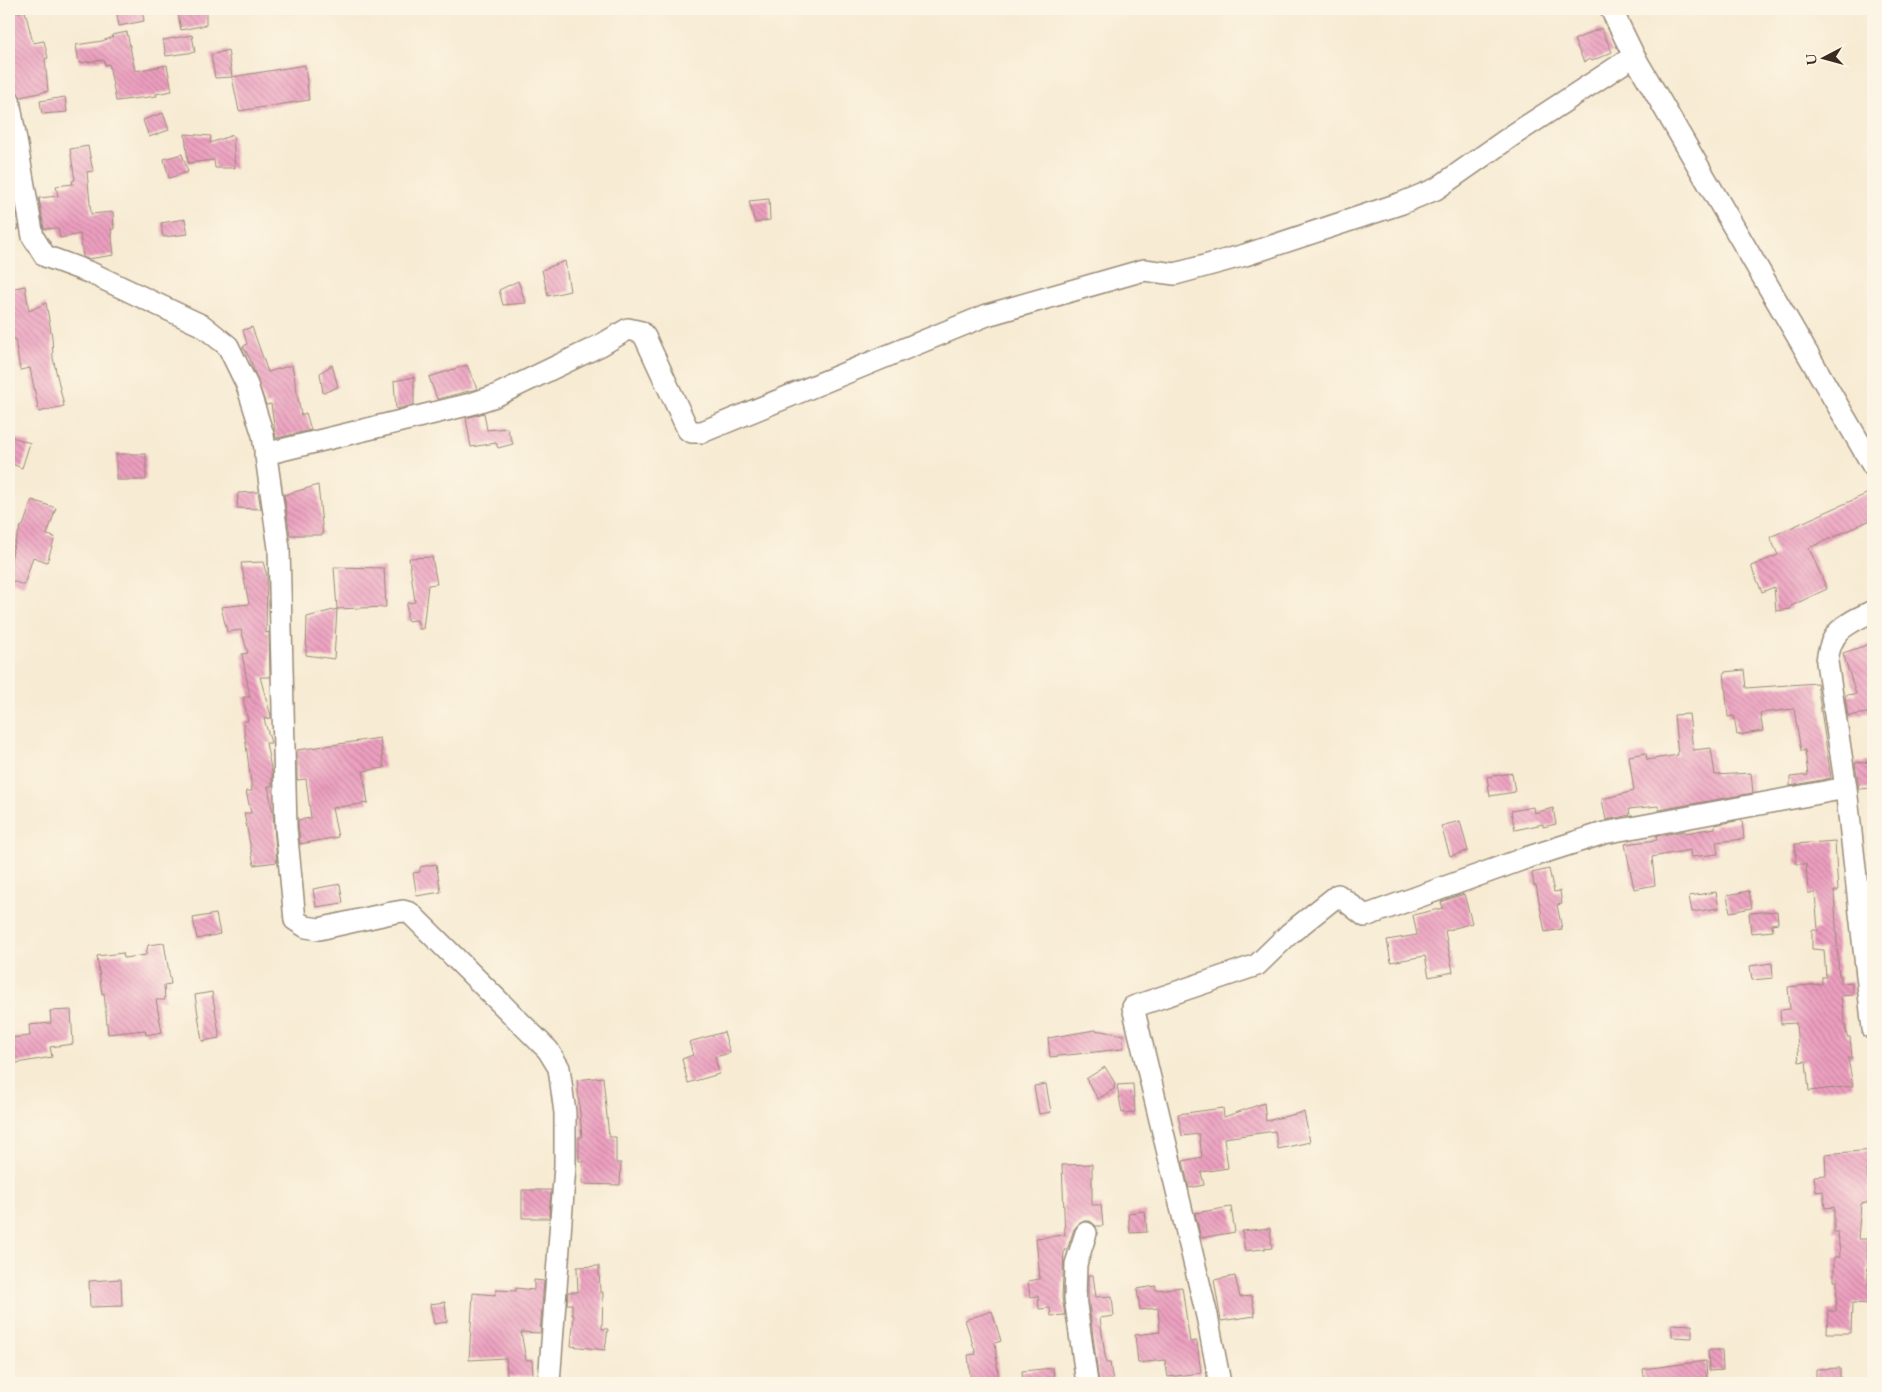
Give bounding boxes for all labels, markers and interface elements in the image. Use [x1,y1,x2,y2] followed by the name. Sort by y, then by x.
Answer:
[1800,32,1850,82] north arrow
[1801,52,1822,66] text: U

